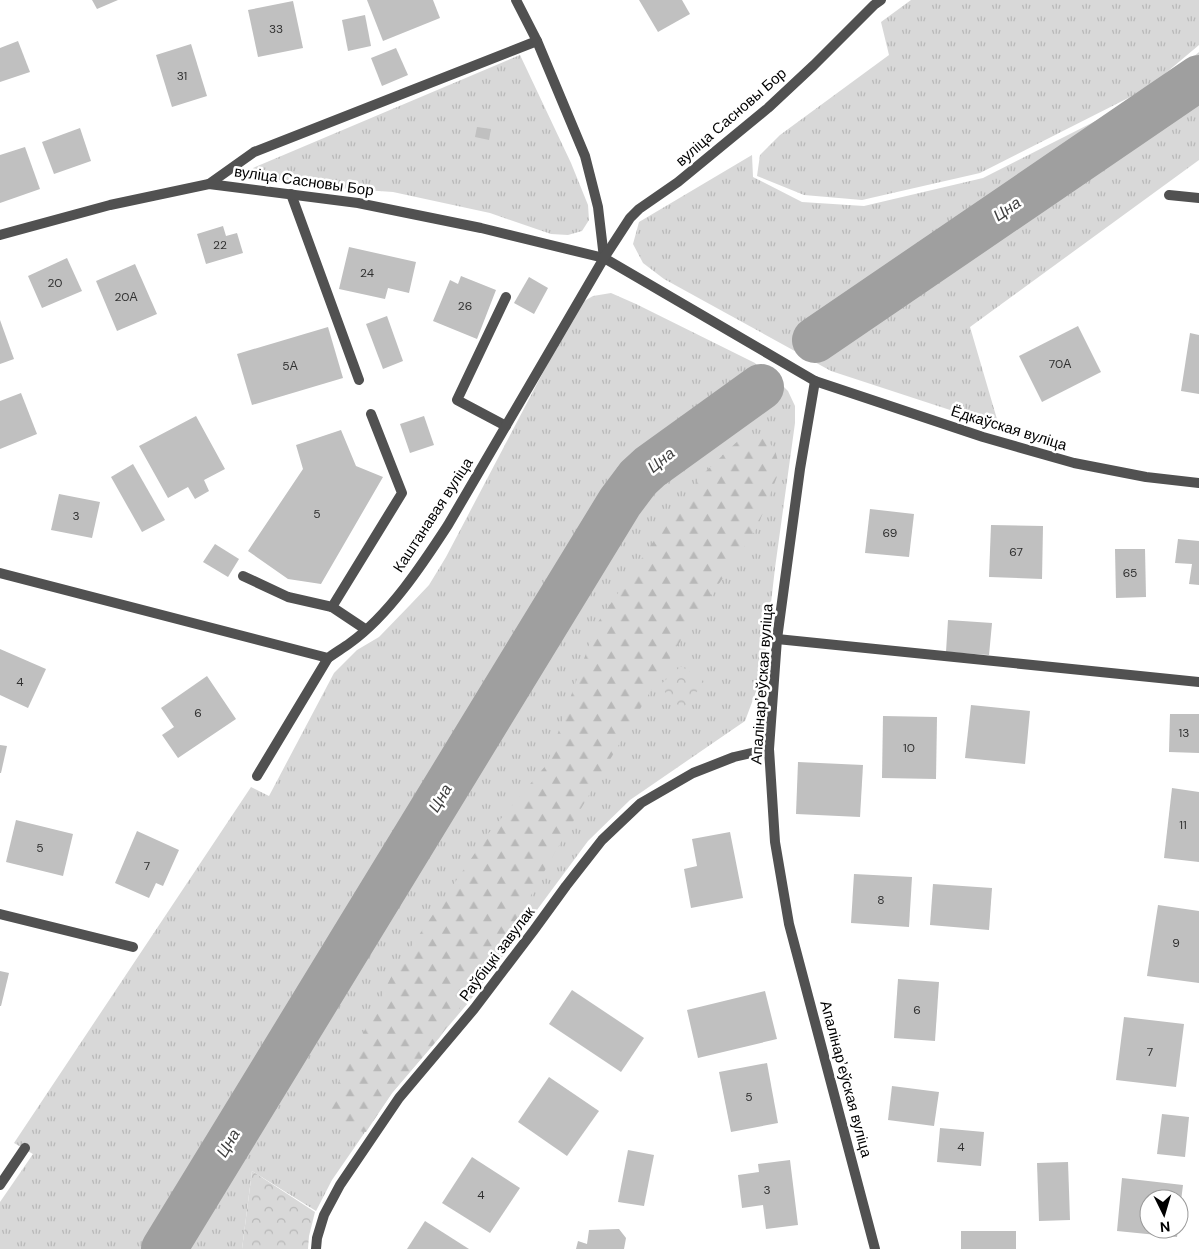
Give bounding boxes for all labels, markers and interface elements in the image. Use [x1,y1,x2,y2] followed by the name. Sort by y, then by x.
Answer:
[269,21,283,37] house number: 33
[671,63,791,171] street label: вуліца Сасновы Бор
[177,68,187,84] house number: 31
[233,161,375,201] street label: вуліца Сасновы Бор
[989,192,1025,226] water label: Цна
[213,237,227,253] house number: 22
[360,265,374,281] house number: 24
[47,275,63,291] house number: 20
[114,289,138,305] house number: 20А
[458,298,472,314] house number: 26
[1049,356,1071,372] house number: 70А
[282,358,298,374] house number: 5А
[949,401,1070,455] street label: Ёдкаўская вуліца
[643,443,679,477] water label: Цна
[388,453,478,576] street label: Каштанавая вуліца
[313,506,321,522] house number: 5
[72,508,80,524] house number: 3
[883,525,897,541] house number: 69
[1009,544,1023,560] house number: 67
[1123,565,1137,581] house number: 65
[746,602,778,765] street label: Апалінарʼеўская вуліца
[16,674,24,690] house number: 4
[194,705,202,721] house number: 6
[1179,725,1189,741] house number: 13
[903,740,915,756] house number: 10
[423,780,457,816] water label: Цна
[1179,817,1187,833] house number: 11
[36,840,44,856] house number: 5
[144,858,150,874] house number: 7
[877,892,885,908] house number: 8
[455,902,539,1005] street label: Раўбіцкі завулак
[1172,935,1180,951] house number: 9
[815,998,877,1160] street label: Апалінарʼеўская вуліца
[913,1002,921,1018] house number: 6
[1147,1044,1153,1060] house number: 7
[745,1089,753,1105] house number: 5
[211,1125,245,1161] water label: Цна
[957,1139,965,1155] house number: 4
[763,1182,771,1198] house number: 3
[477,1187,485,1203] house number: 4
[1139,1189,1189,1239] north arrow
[1159,1218,1171,1236] text: N

